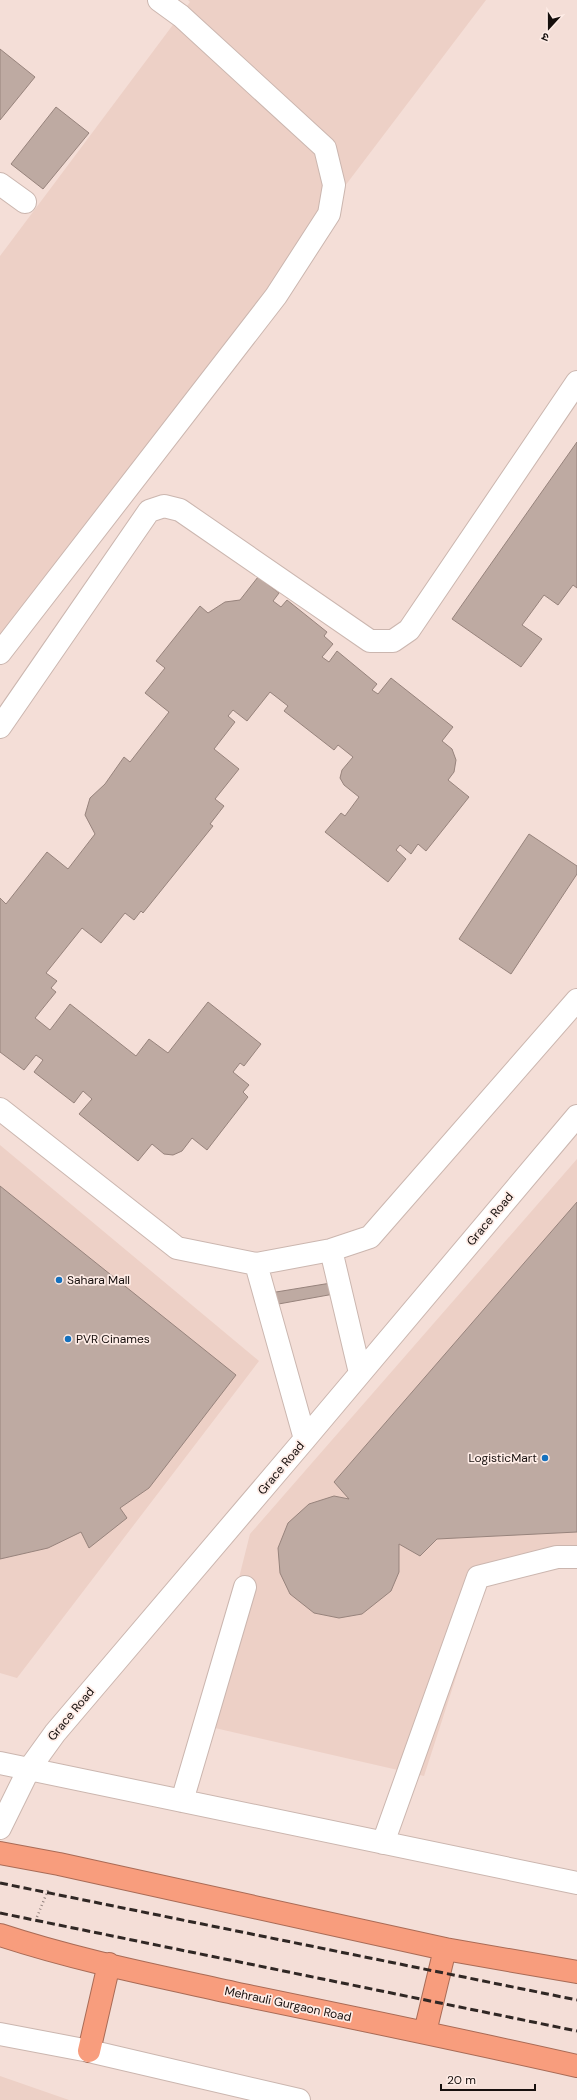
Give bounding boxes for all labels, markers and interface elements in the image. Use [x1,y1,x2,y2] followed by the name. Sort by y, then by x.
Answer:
[529,8,569,48] north arrow
[539,29,551,45] text: उ
[463,1189,517,1249] street label: Grace Road
[67,1272,130,1288] place label: Sahara Mall
[54,1275,64,1285] marker: Sahara Mall
[76,1331,150,1347] place label: PVR Cinames
[63,1334,73,1344] marker: PVR Cinames
[254,1438,308,1498] street label: Grace Road
[469,1450,537,1466] place label: LogisticMart
[540,1453,550,1463] marker: LogisticMart
[44,1684,98,1744] street label: Grace Road
[223,1983,353,2025] street label: Mehrauli Gurgaon Road
[441,2066,535,2092] scale bar
[447,2072,476,2088] text: 20 m

